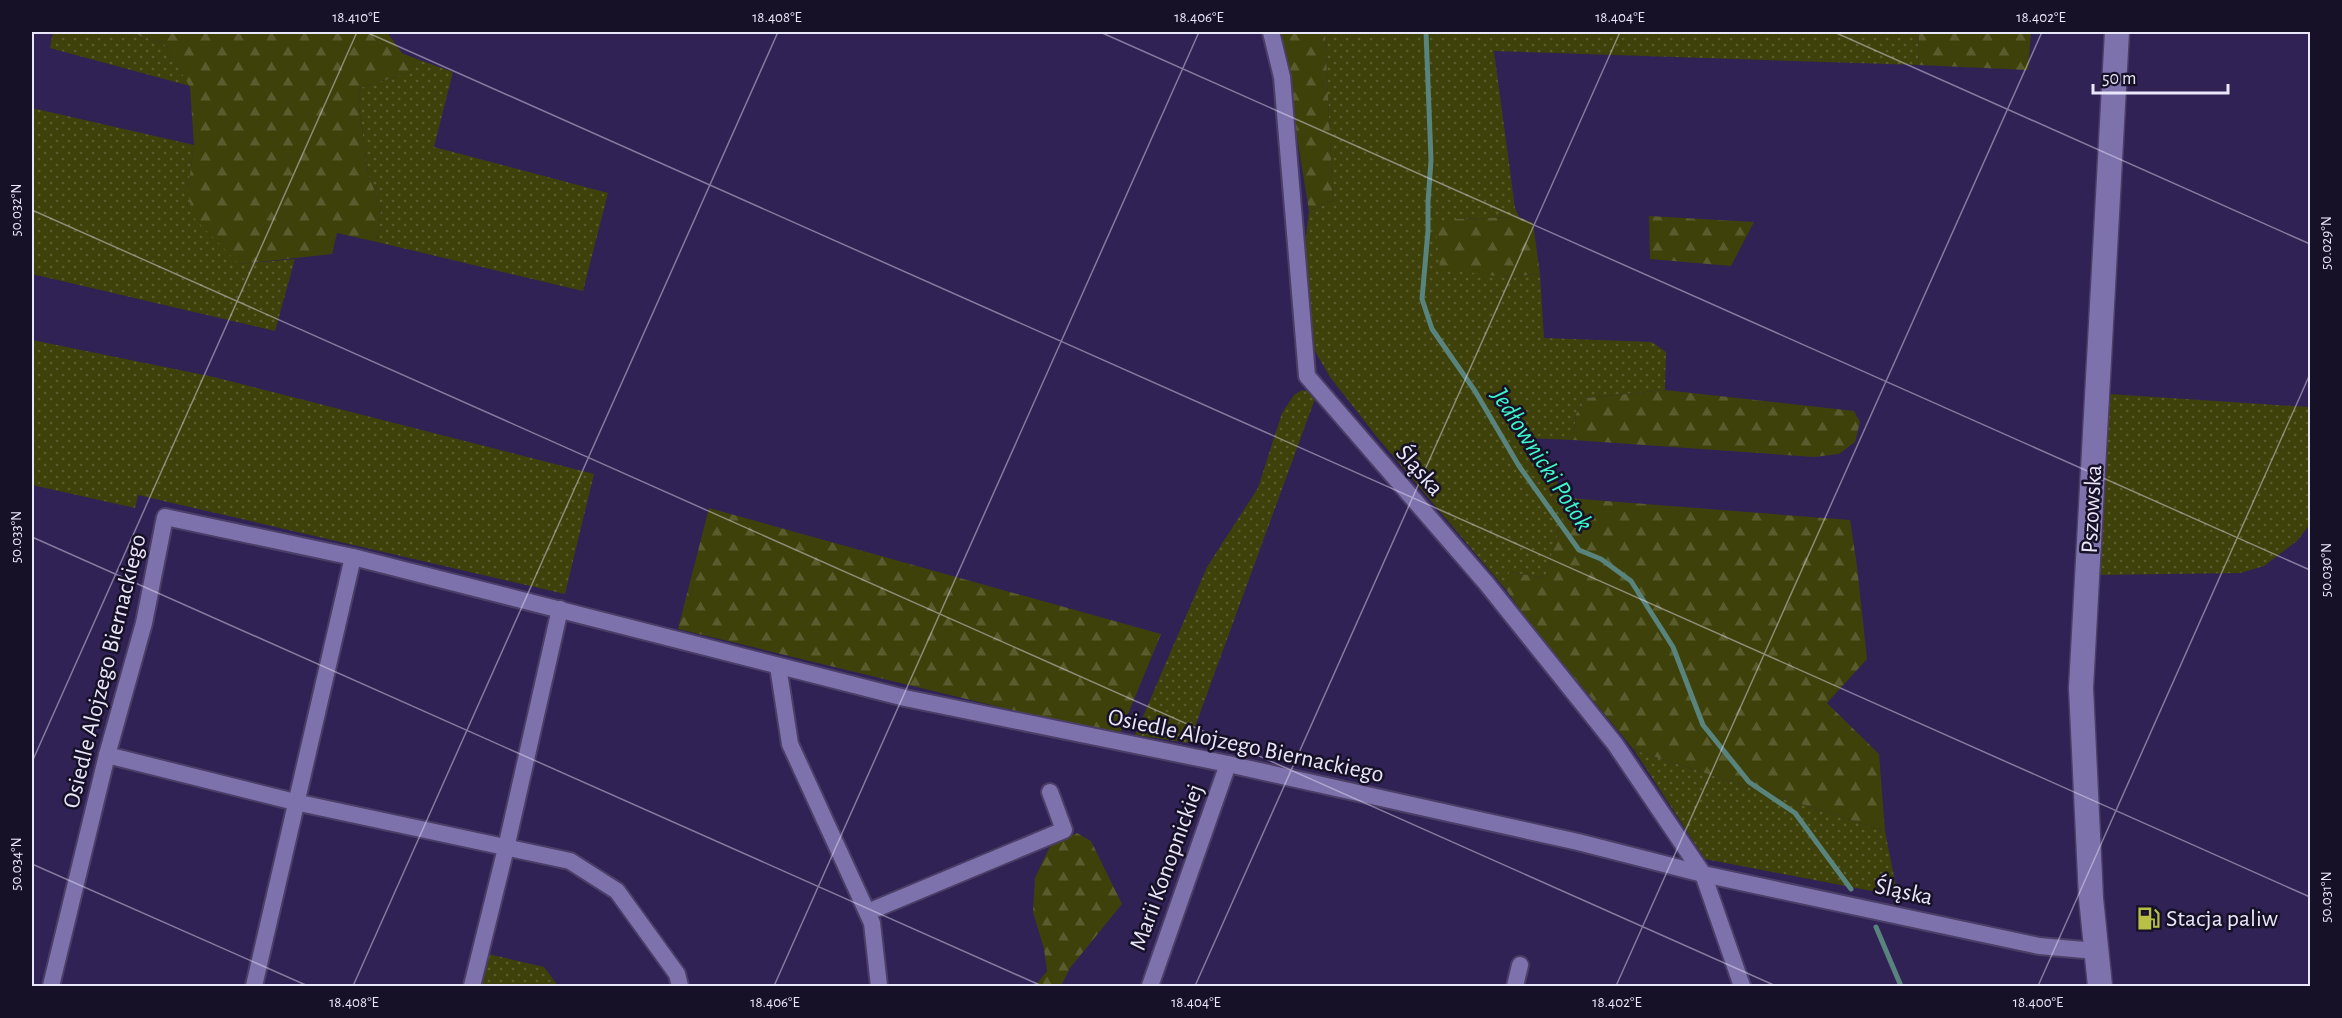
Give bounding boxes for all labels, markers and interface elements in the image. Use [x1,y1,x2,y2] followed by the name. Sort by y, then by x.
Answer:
[332,10,380,25] text: 18.410°E
[752,10,802,25] text: 18.408°E
[1174,10,1224,25] text: 18.406°E
[1595,10,1645,25] text: 18.404°E
[2016,10,2066,25] text: 18.402°E
[2093,57,2228,95] scale bar
[2102,70,2136,88] text: 50 m
[9,183,24,237] text: 50.032°N
[2319,216,2334,270] text: 50.029°N
[1486,383,1598,536] water label: Jedłownicki Potok
[1391,439,1449,501] street label: Śląska
[2078,464,2106,554] street label: Pszowska
[9,511,24,563] text: 50.033°N
[59,532,151,811] street label: Osiedle Alojzego Biernackiego
[2319,543,2334,597] text: 50.030°N
[1106,705,1386,787] street label: Osiedle Alojzego Biernackiego
[1126,781,1208,954] street label: Marii Konopnickiej
[9,837,24,891] text: 50.034°N
[2319,871,2334,923] text: 50.031°N
[1873,872,1935,910] street label: Śląska
[2135,905,2161,931] fuel station icon: Stacja paliw
[2166,907,2278,931] place label: Stacja paliw
[329,995,379,1010] text: 18.408°E
[750,995,800,1010] text: 18.406°E
[1171,995,1221,1010] text: 18.404°E
[1592,995,1642,1010] text: 18.402°E
[2013,995,2063,1010] text: 18.400°E

